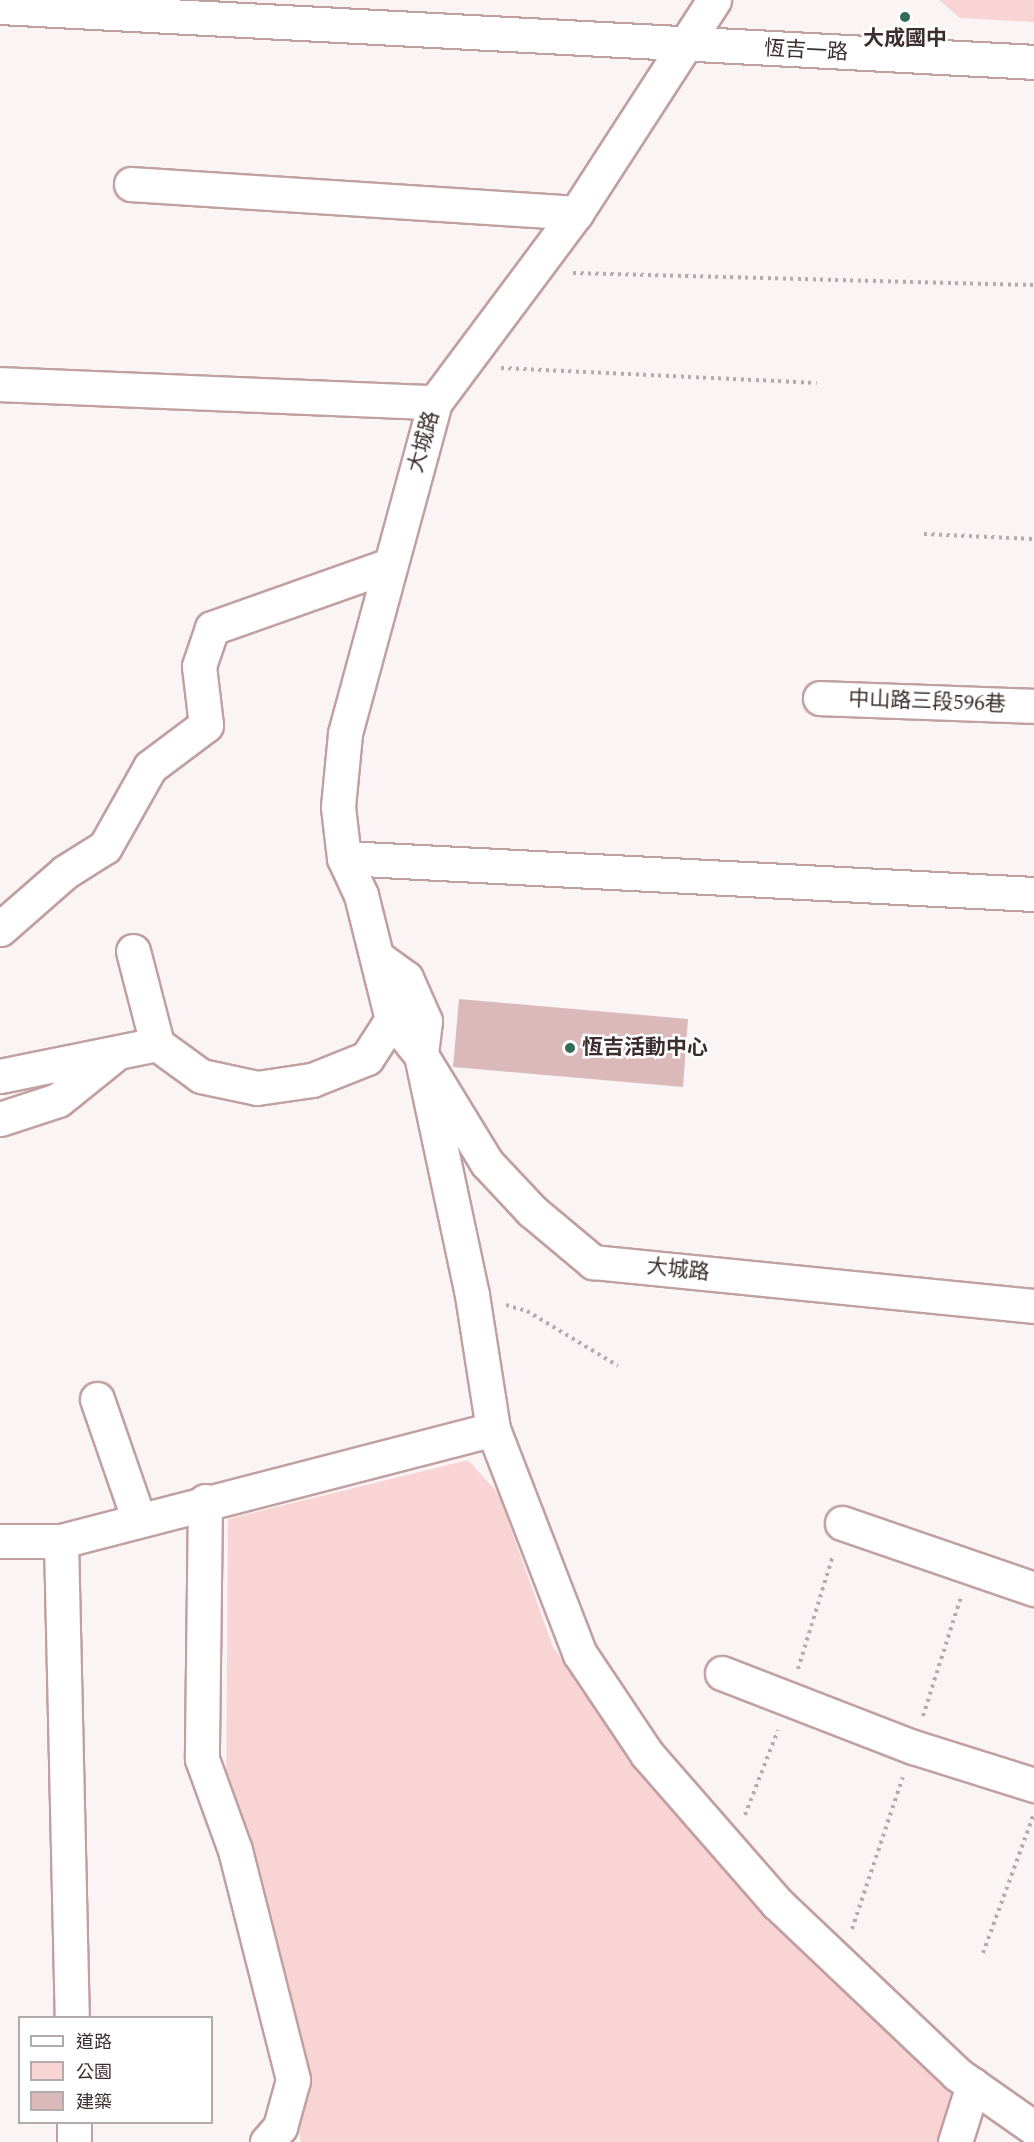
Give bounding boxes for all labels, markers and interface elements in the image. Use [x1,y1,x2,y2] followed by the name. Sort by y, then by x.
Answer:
[898,10,912,24] marker: 大成國中
[863,26,947,52] place label: 大成國中
[763,36,849,66] street label: 恆吉一路
[403,408,445,476] street label: 大城路
[848,687,1006,717] street label: 中山路三段596巷
[582,1035,708,1061] place label: 恆吉活動中心
[563,1041,577,1055] marker: 恆吉活動中心
[645,1254,711,1286] street label: 大城路
[18,2016,213,2124] legend
[76,2029,112,2056] text: 道路
[76,2059,112,2086] text: 公園
[76,2089,112,2116] text: 建築

